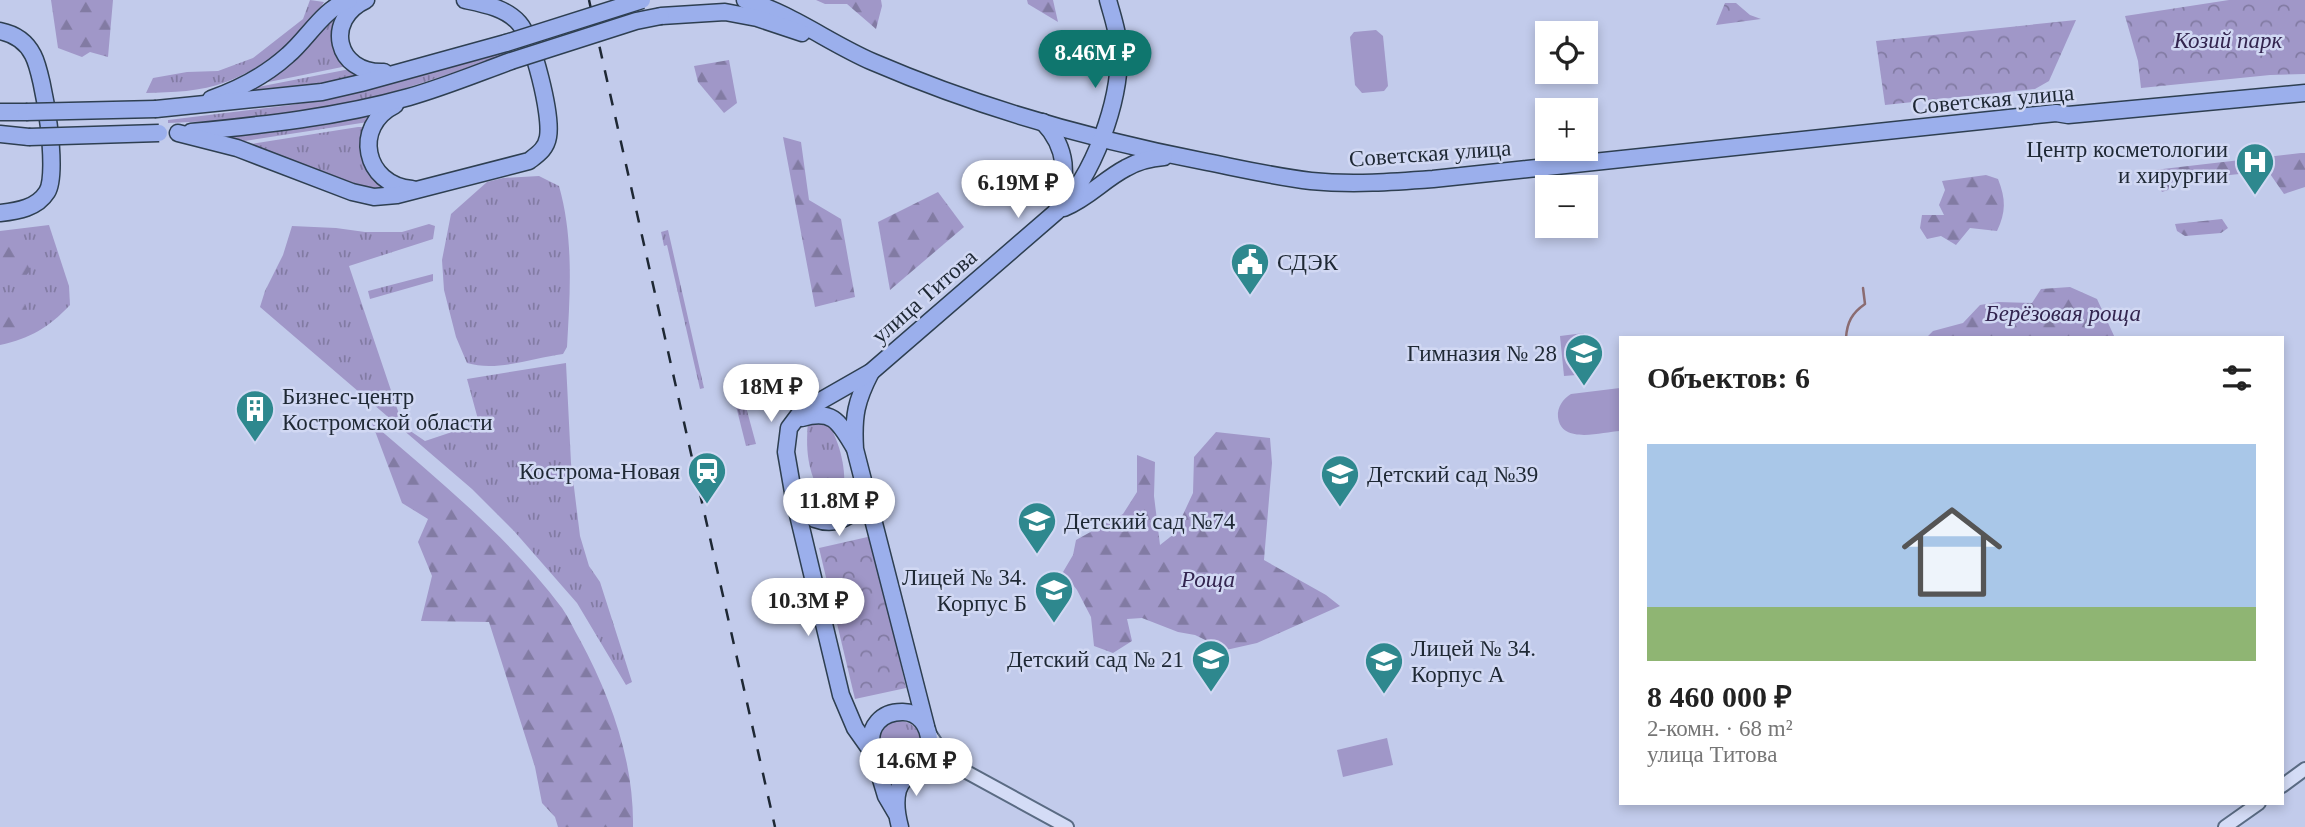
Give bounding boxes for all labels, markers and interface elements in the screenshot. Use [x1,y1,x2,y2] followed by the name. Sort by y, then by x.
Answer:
[1535,21,1598,238] map controls
[1535,21,1598,84] button: locate
[2173,28,2283,53] park label: Козий парк
[1030,31,1160,90] pin: 8.46M ₽
[1054,40,1136,65] text: 8.46M ₽
[1911,80,2075,119] street label: Советская улица
[1535,98,1598,161] button: +
[1348,135,1512,172] street label: Советская улица
[2026,137,2228,188] place label: Центр косметологии и хирургии
[2234,141,2276,196] hospital icon: Центр косметологии и хирургии
[953,160,1083,220] pin: 6.19M ₽
[977,170,1059,195] text: 6.19M ₽
[1535,175,1598,238] button: −
[1229,241,1271,296] public building icon: СДЭК
[867,244,982,349] street label: улица Титова
[1277,250,1339,275] place label: СДЭК
[1984,301,2141,326] park label: Берёзовая роща
[1563,332,1605,387] school or university icon: Гимназия № 28
[1407,341,1557,366] place label: Гимназия № 28
[2218,359,2256,397] icon: filters
[1647,361,1810,394] text: Объектов: 6
[722,364,820,424] pin: 18M ₽
[739,374,803,399] text: 18M ₽
[282,384,493,435] place label: Бизнес-центр Костромской области
[234,388,276,443] building icon: Бизнес-центр Костромской области
[686,450,728,505] station icon: Кострома-Новая
[1319,453,1361,508] school or university icon: Детский сад №39
[519,459,680,484] place label: Кострома-Новая
[1367,462,1538,487] place label: Детский сад №39
[774,478,904,538] pin: 11.8M ₽
[799,488,879,513] text: 11.8M ₽
[1889,489,2015,615] icon: home
[1016,500,1058,555] school or university icon: Детский сад №74
[1064,509,1236,534] place label: Детский сад №74
[902,565,1027,616] place label: Лицей № 34. Корпус Б
[1180,567,1235,592] park label: Роща
[1033,569,1075,624] school or university icon: Лицей № 34. Корпус Б
[743,578,873,638] pin: 10.3M ₽
[767,588,849,613] text: 10.3M ₽
[1411,636,1536,687] place label: Лицей № 34. Корпус А
[1190,638,1232,693] school or university icon: Детский сад № 21
[1363,640,1405,695] school or university icon: Лицей № 34. Корпус А
[1007,647,1184,672] place label: Детский сад № 21
[1647,680,1792,713] text: 8 460 000 ₽
[1647,716,1793,741] text: 2-комн. · 68 m²
[851,738,981,798] pin: 14.6M ₽
[1647,742,1777,767] text: улица Титова
[875,748,957,773] text: 14.6M ₽

